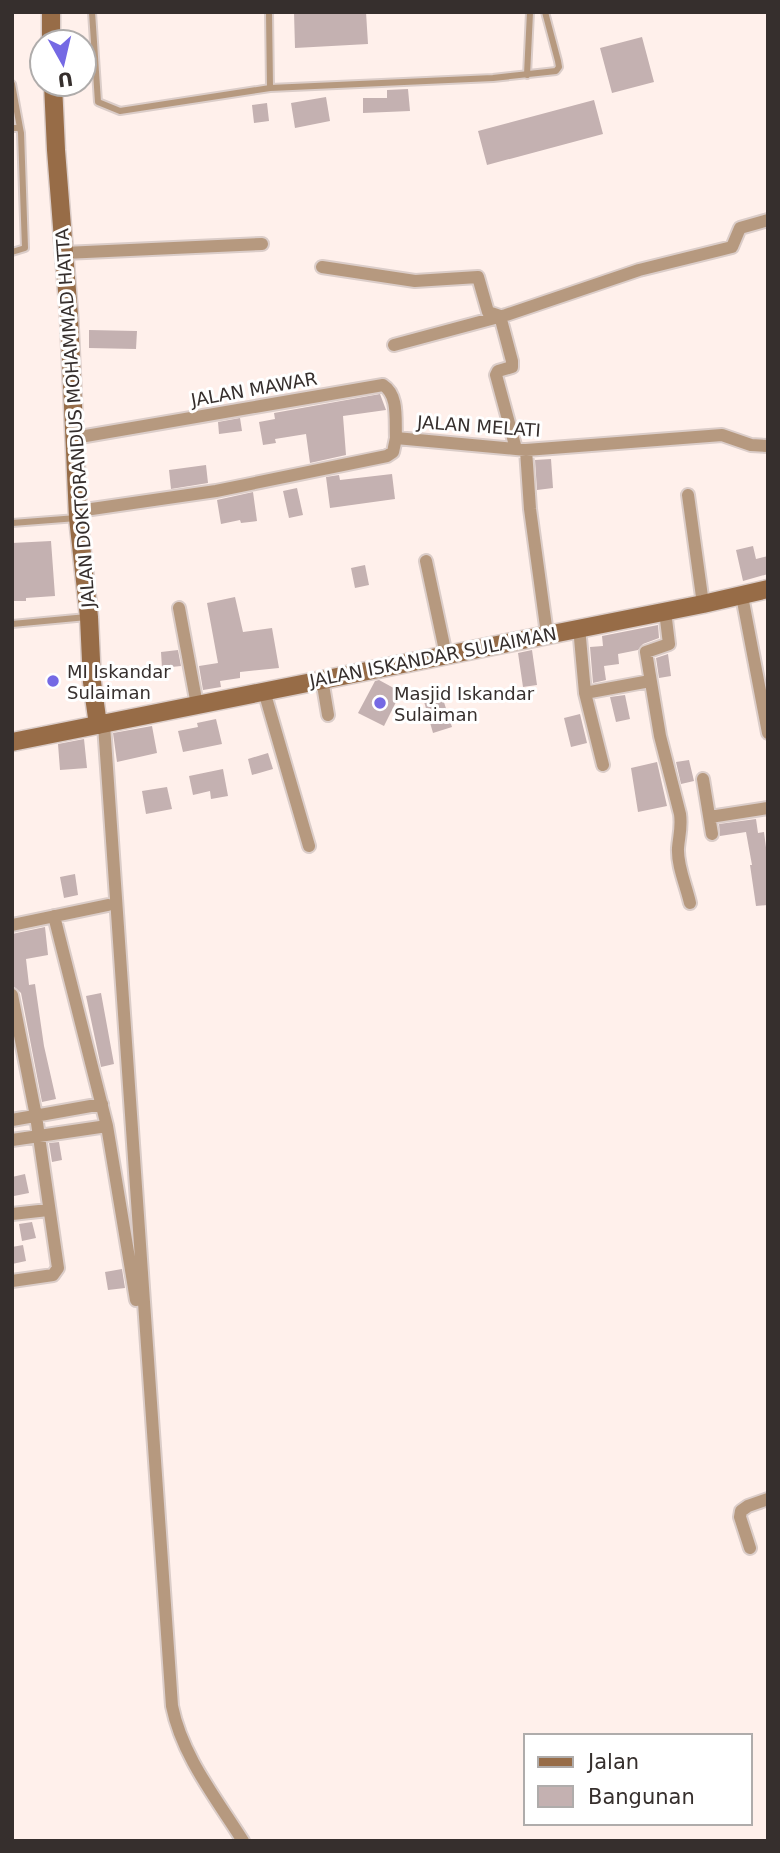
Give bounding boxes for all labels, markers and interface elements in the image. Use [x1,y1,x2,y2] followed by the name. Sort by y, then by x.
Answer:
[28,28,98,98] north arrow
[56,68,75,92] text: U
[51,227,99,609] street label: JALAN DOKTORANDUS MOHAMMAD HATTA
[188,368,319,411] street label: JALAN MAWAR
[416,411,541,441] street label: JALAN MELATI
[307,623,558,691] street label: JALAN ISKANDAR SULAIMAN
[67,661,171,703] place label: MI Iskandar Sulaiman
[45,673,61,689] marker: MI Iskandar Sulaiman
[394,683,535,725] place label: Masjid Iskandar Sulaiman
[372,695,388,711] marker: Masjid Iskandar Sulaiman
[524,1734,752,1825] legend
[586,1750,639,1774] text: Jalan
[588,1785,695,1809] text: Bangunan

